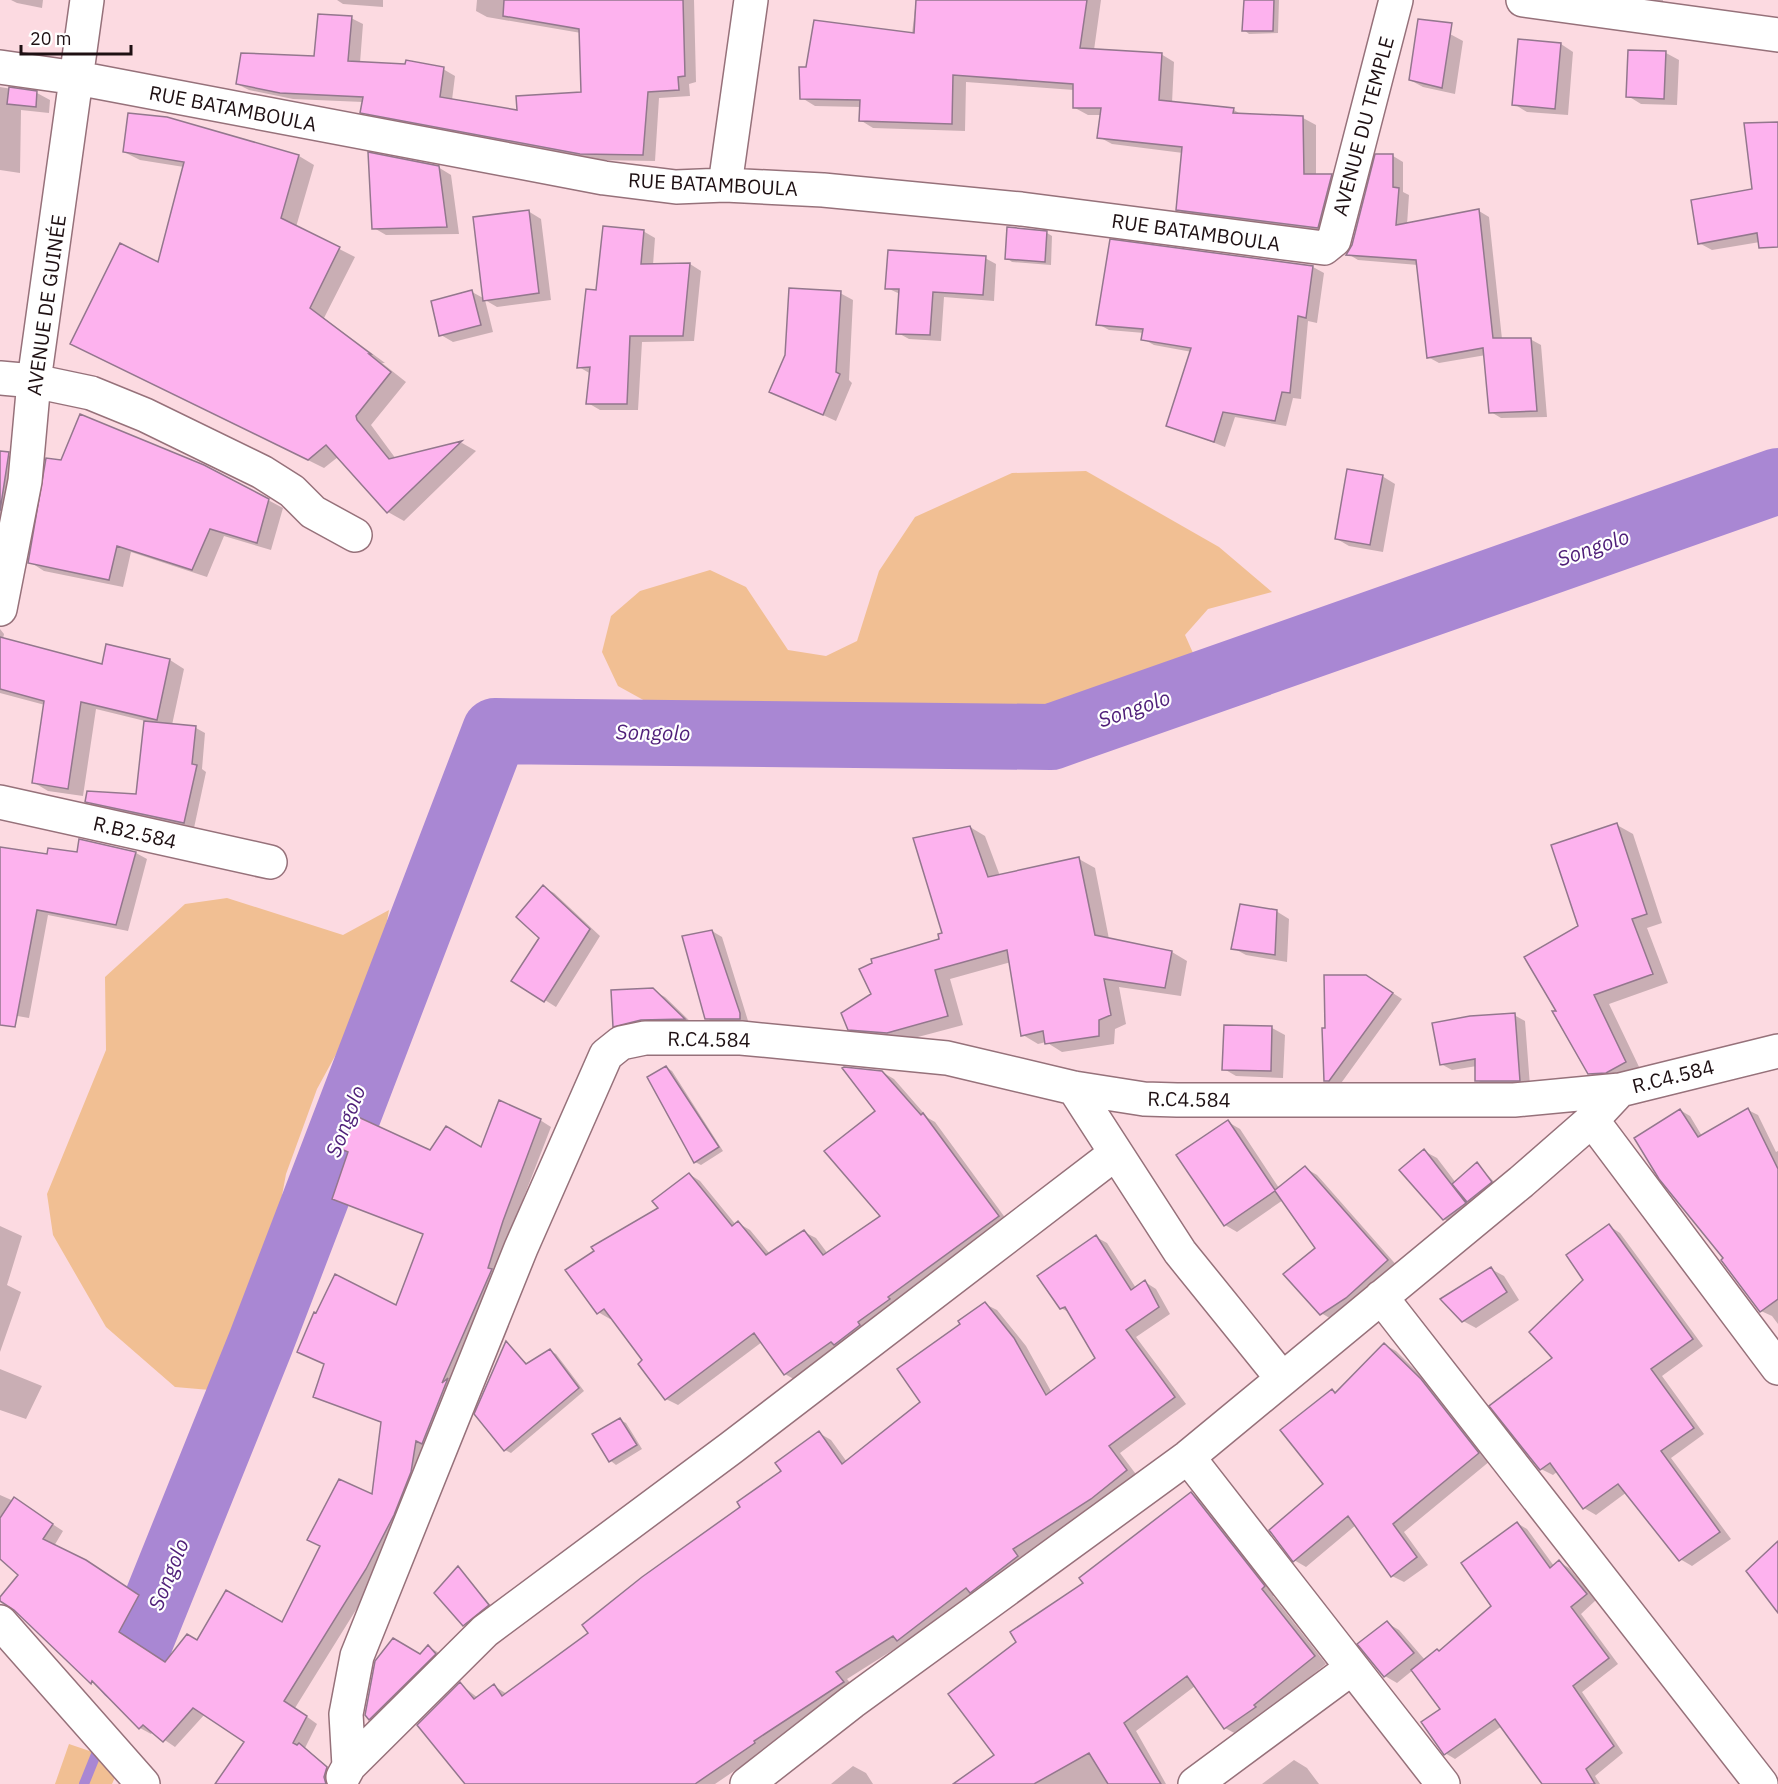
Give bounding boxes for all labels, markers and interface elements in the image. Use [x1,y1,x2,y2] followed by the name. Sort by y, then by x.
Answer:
[21,18,130,56] scale bar
[30,27,72,50] text: 20 m
[1326,33,1400,219] street label: AVENUE DU TEMPLE
[147,79,319,138] street label: RUE BATAMBOULA
[627,166,799,202] street label: RUE BATAMBOULA
[1110,207,1282,257] street label: RUE BATAMBOULA
[20,213,72,397] street label: AVENUE DE GUINÉE
[1553,522,1633,572] water label: Songolo
[1094,683,1174,733] water label: Songolo
[615,717,691,747] water label: Songolo
[91,809,179,855] street label: R.B2.584
[667,1025,751,1053] street label: R.C4.584
[1629,1053,1717,1099] street label: R.C4.584
[319,1081,371,1161] water label: Songolo
[1147,1085,1231,1113] street label: R.C4.584
[141,1534,195,1614] water label: Songolo

